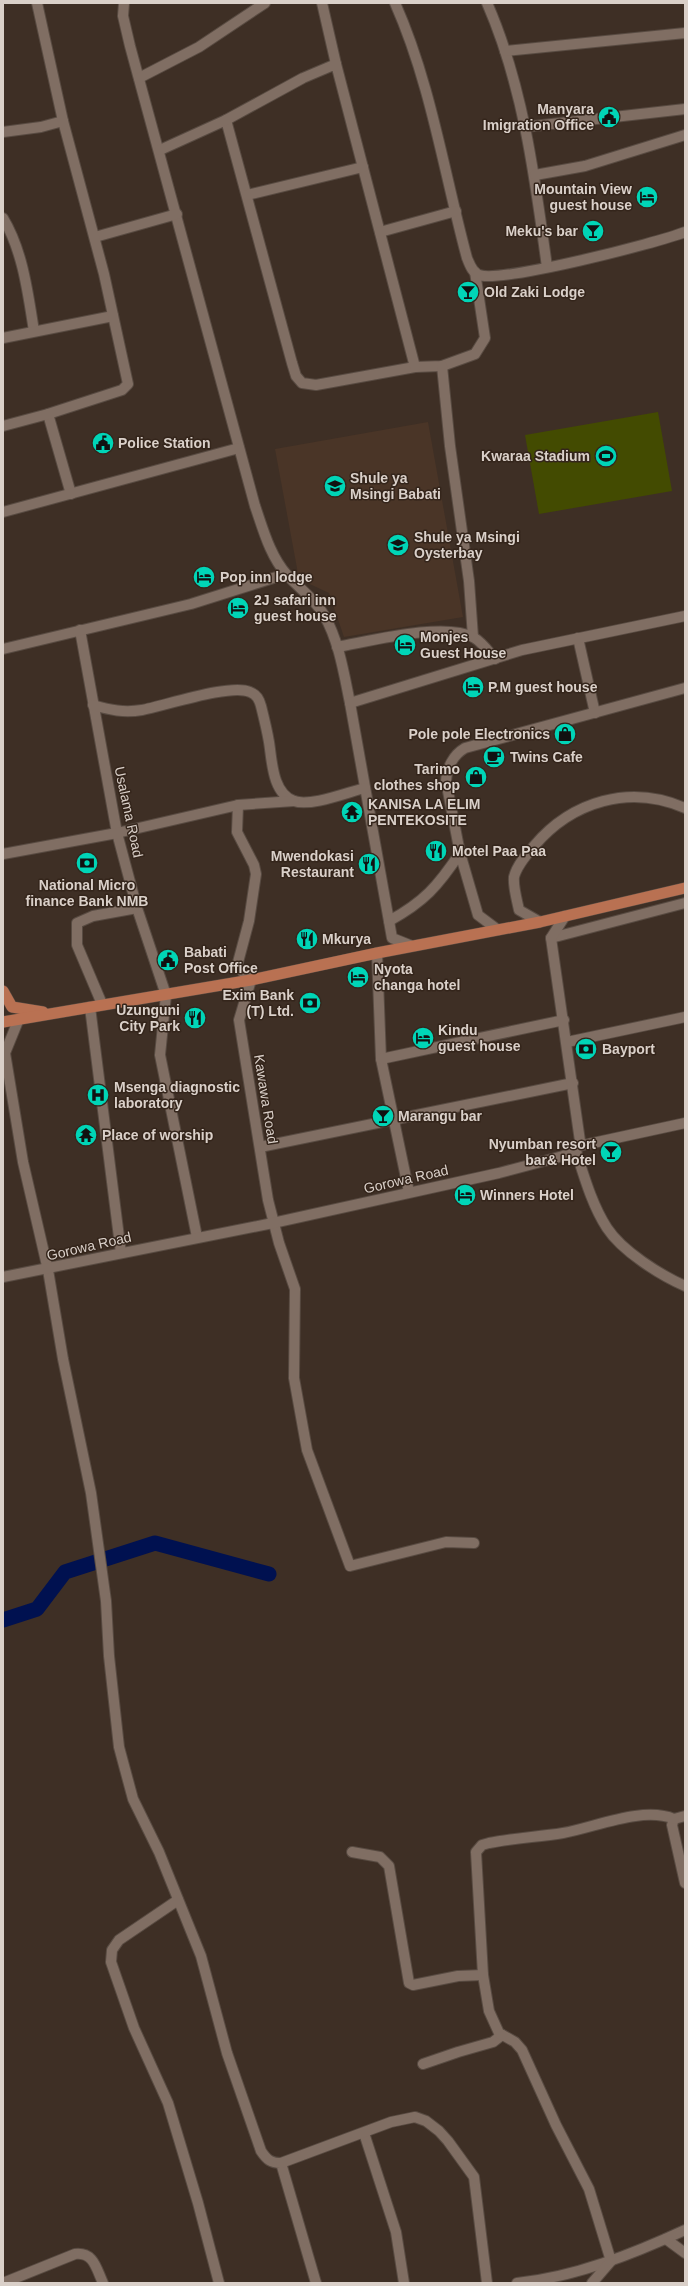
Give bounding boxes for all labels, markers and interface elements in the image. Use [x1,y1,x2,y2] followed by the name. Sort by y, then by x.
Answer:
[483,101,594,133] place label: Manyara Imigration Office
[596,104,622,130] public building icon: Manyara Imigration Office
[534,181,632,213] place label: Mountain View guest house
[634,184,660,210] hotel icon: Mountain View guest house
[580,218,606,244] bar icon: Meku's bar
[505,223,579,239] place label: Meku's bar
[455,279,481,305] bar icon: Old Zaki Lodge
[484,284,585,300] place label: Old Zaki Lodge
[90,430,116,456] public building icon: Police Station
[118,435,211,451] place label: Police Station
[593,443,619,469] sports icon: Kwaraa Stadium
[481,448,590,464] place label: Kwaraa Stadium
[350,470,441,502] place label: Shule ya Msingi Babati
[322,473,348,499] school or university icon: Shule ya Msingi Babati
[414,529,520,561] place label: Shule ya Msingi Oysterbay
[385,532,411,558] school or university icon: Shule ya Msingi Oysterbay
[191,564,217,590] hotel icon: Pop inn lodge
[220,569,313,585] place label: Pop inn lodge
[254,592,337,624] place label: 2J safari inn guest house
[225,595,251,621] hotel icon: 2J safari inn guest house
[420,629,507,661] place label: Monjes Guest House
[392,632,418,658] hotel icon: Monjes Guest House
[460,674,486,700] hotel icon: P.M guest house
[488,679,598,695] place label: P.M guest house
[552,721,578,747] shop icon: Pole pole Electronics
[408,726,550,742] place label: Pole pole Electronics
[481,744,507,770] cafe icon: Twins Cafe
[510,749,583,765] place label: Twins Cafe
[374,761,460,793] place label: Tarimo clothes shop
[463,764,489,790] shop icon: Tarimo clothes shop
[112,765,146,859] street label: Usalama Road
[368,796,481,828] place label: KANISA LA ELIM PENTEKOSITE
[339,799,365,825] temple icon: KANISA LA ELIM PENTEKOSITE
[423,838,449,864] restaurant icon: Motel Paa Paa
[452,843,546,859] place label: Motel Paa Paa
[271,848,354,880] place label: Mwendokasi Restaurant
[74,850,100,876] bank icon: National Micro finance Bank NMB
[356,851,382,877] restaurant icon: Mwendokasi Restaurant
[26,877,148,909] place label: National Micro finance Bank NMB
[294,926,320,952] restaurant icon: Mkurya
[322,931,371,947] place label: Mkurya
[184,944,258,976] place label: Babati Post Office
[155,947,181,973] public building icon: Babati Post Office
[374,961,460,993] place label: Nyota changa hotel
[345,964,371,990] hotel icon: Nyota changa hotel
[222,987,294,1019] place label: Exim Bank (T) Ltd.
[297,990,323,1016] bank icon: Exim Bank (T) Ltd.
[116,1002,180,1034] place label: Uzunguni City Park
[182,1005,208,1031] restaurant icon: Uzunguni City Park
[438,1022,521,1054] place label: Kindu guest house
[410,1025,436,1051] hotel icon: Kindu guest house
[573,1036,599,1062] bank icon: Bayport
[602,1041,655,1057] place label: Bayport
[251,1053,281,1145] street label: Kawawa Road
[114,1079,240,1111] place label: Msenga diagnostic laboratory
[85,1082,111,1108] hospital icon: Msenga diagnostic laboratory
[370,1103,396,1129] bar icon: Marangu bar
[398,1108,483,1124] place label: Marangu bar
[73,1122,99,1148] temple icon: Place of worship
[102,1127,213,1143] place label: Place of worship
[489,1136,596,1168] place label: Nyumban resort bar& Hotel
[598,1139,624,1165] bar icon: Nyumban resort bar& Hotel
[362,1161,450,1197] street label: Gorowa Road
[452,1182,478,1208] hotel icon: Winners Hotel
[480,1187,574,1203] place label: Winners Hotel
[45,1228,133,1264] street label: Gorowa Road

